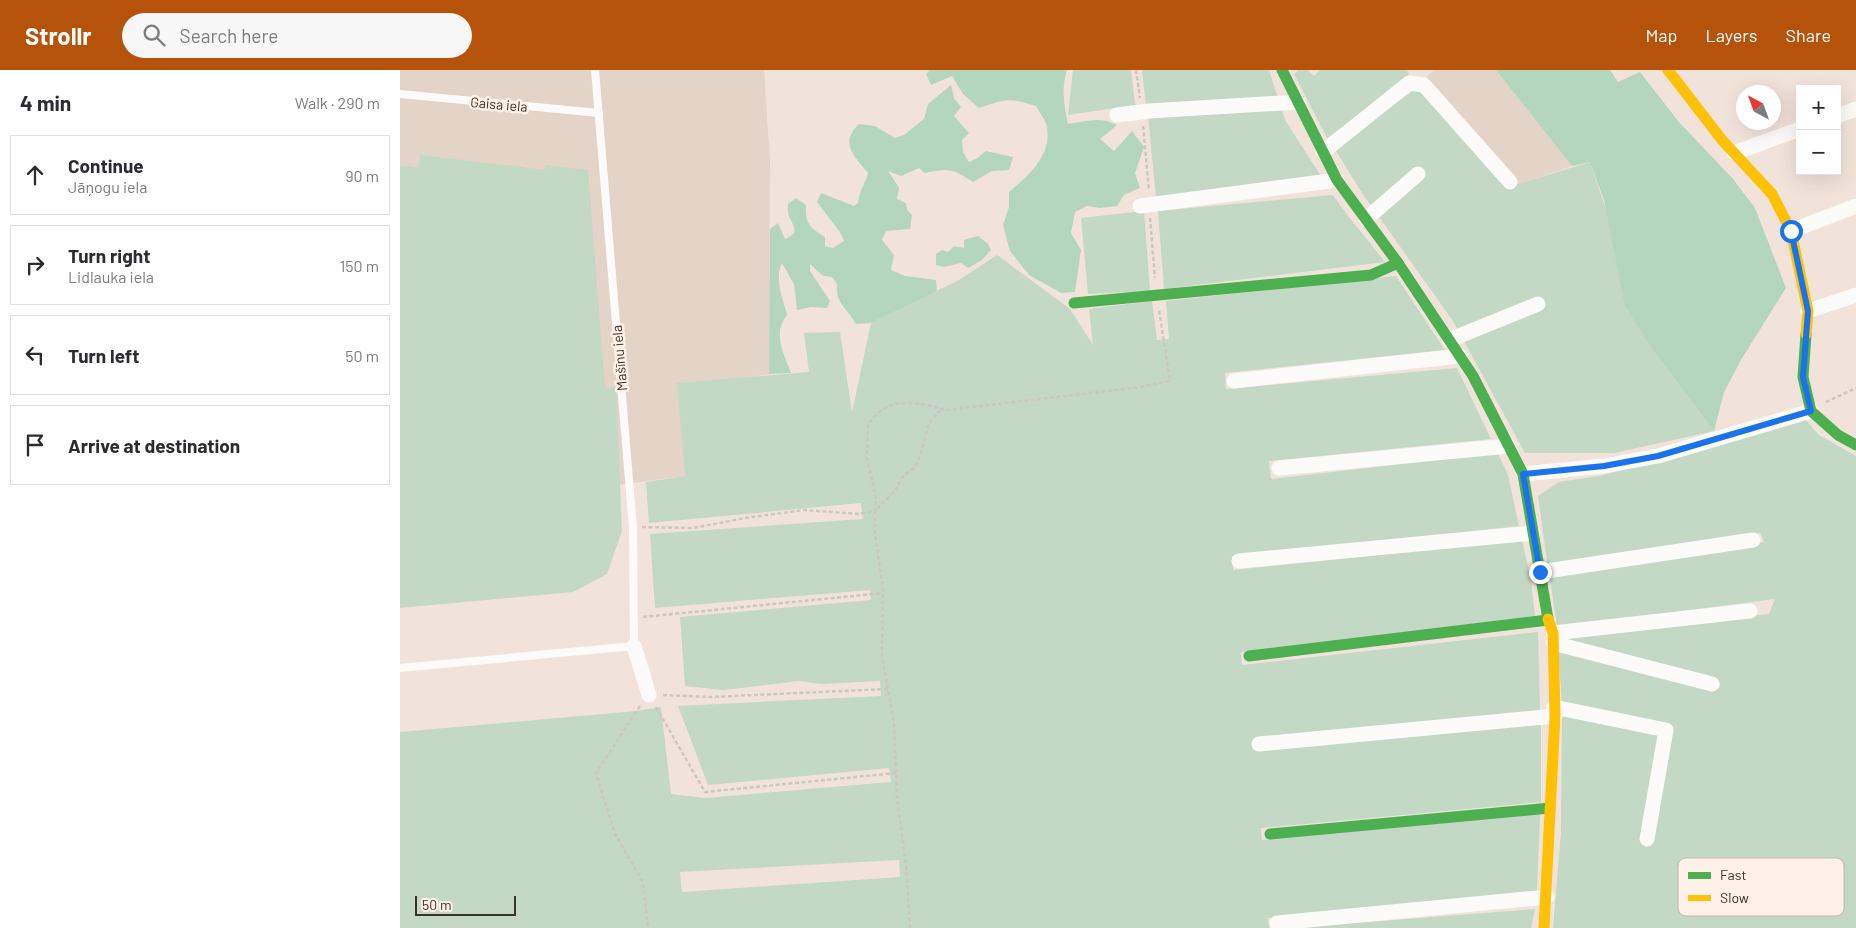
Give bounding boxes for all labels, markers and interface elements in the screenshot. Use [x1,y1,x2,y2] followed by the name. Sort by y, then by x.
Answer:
[122,13,472,58] search box
[25,21,92,50] text: Strollr
[140,21,168,49] icon: search
[180,24,278,47] text: Search here
[1645,24,1677,46] text: Map
[1705,24,1758,46] text: Layers
[1786,24,1831,46] text: Share
[1736,85,1781,130] north arrow
[1796,85,1841,175] map controls
[1796,85,1841,130] button: +
[20,90,71,115] text: 4 min
[295,93,380,112] text: Walk · 290 m
[470,93,528,115] street label: Gaisa iela
[1796,130,1841,175] button: −
[68,154,144,177] text: Continue
[21,161,49,189] icon: ahead
[345,166,379,185] text: 90 m
[68,177,147,196] text: Jāņogu iela
[1780,220,1803,243] route start
[68,244,150,267] text: Turn right
[21,251,49,279] icon: right
[340,256,379,275] text: 150 m
[68,267,154,286] text: Lidlauka iela
[608,324,630,392] street label: Mašīnu iela
[21,341,49,369] icon: left
[68,344,139,367] text: Turn left
[345,346,379,365] text: 50 m
[21,431,49,459] icon: arrive
[68,434,240,457] text: Arrive at destination
[1529,561,1552,584] route end
[1678,858,1844,916] legend
[1720,866,1746,883] text: Fast
[1720,889,1749,906] text: Slow
[415,893,516,916] scale bar
[422,896,451,913] text: 50 m

